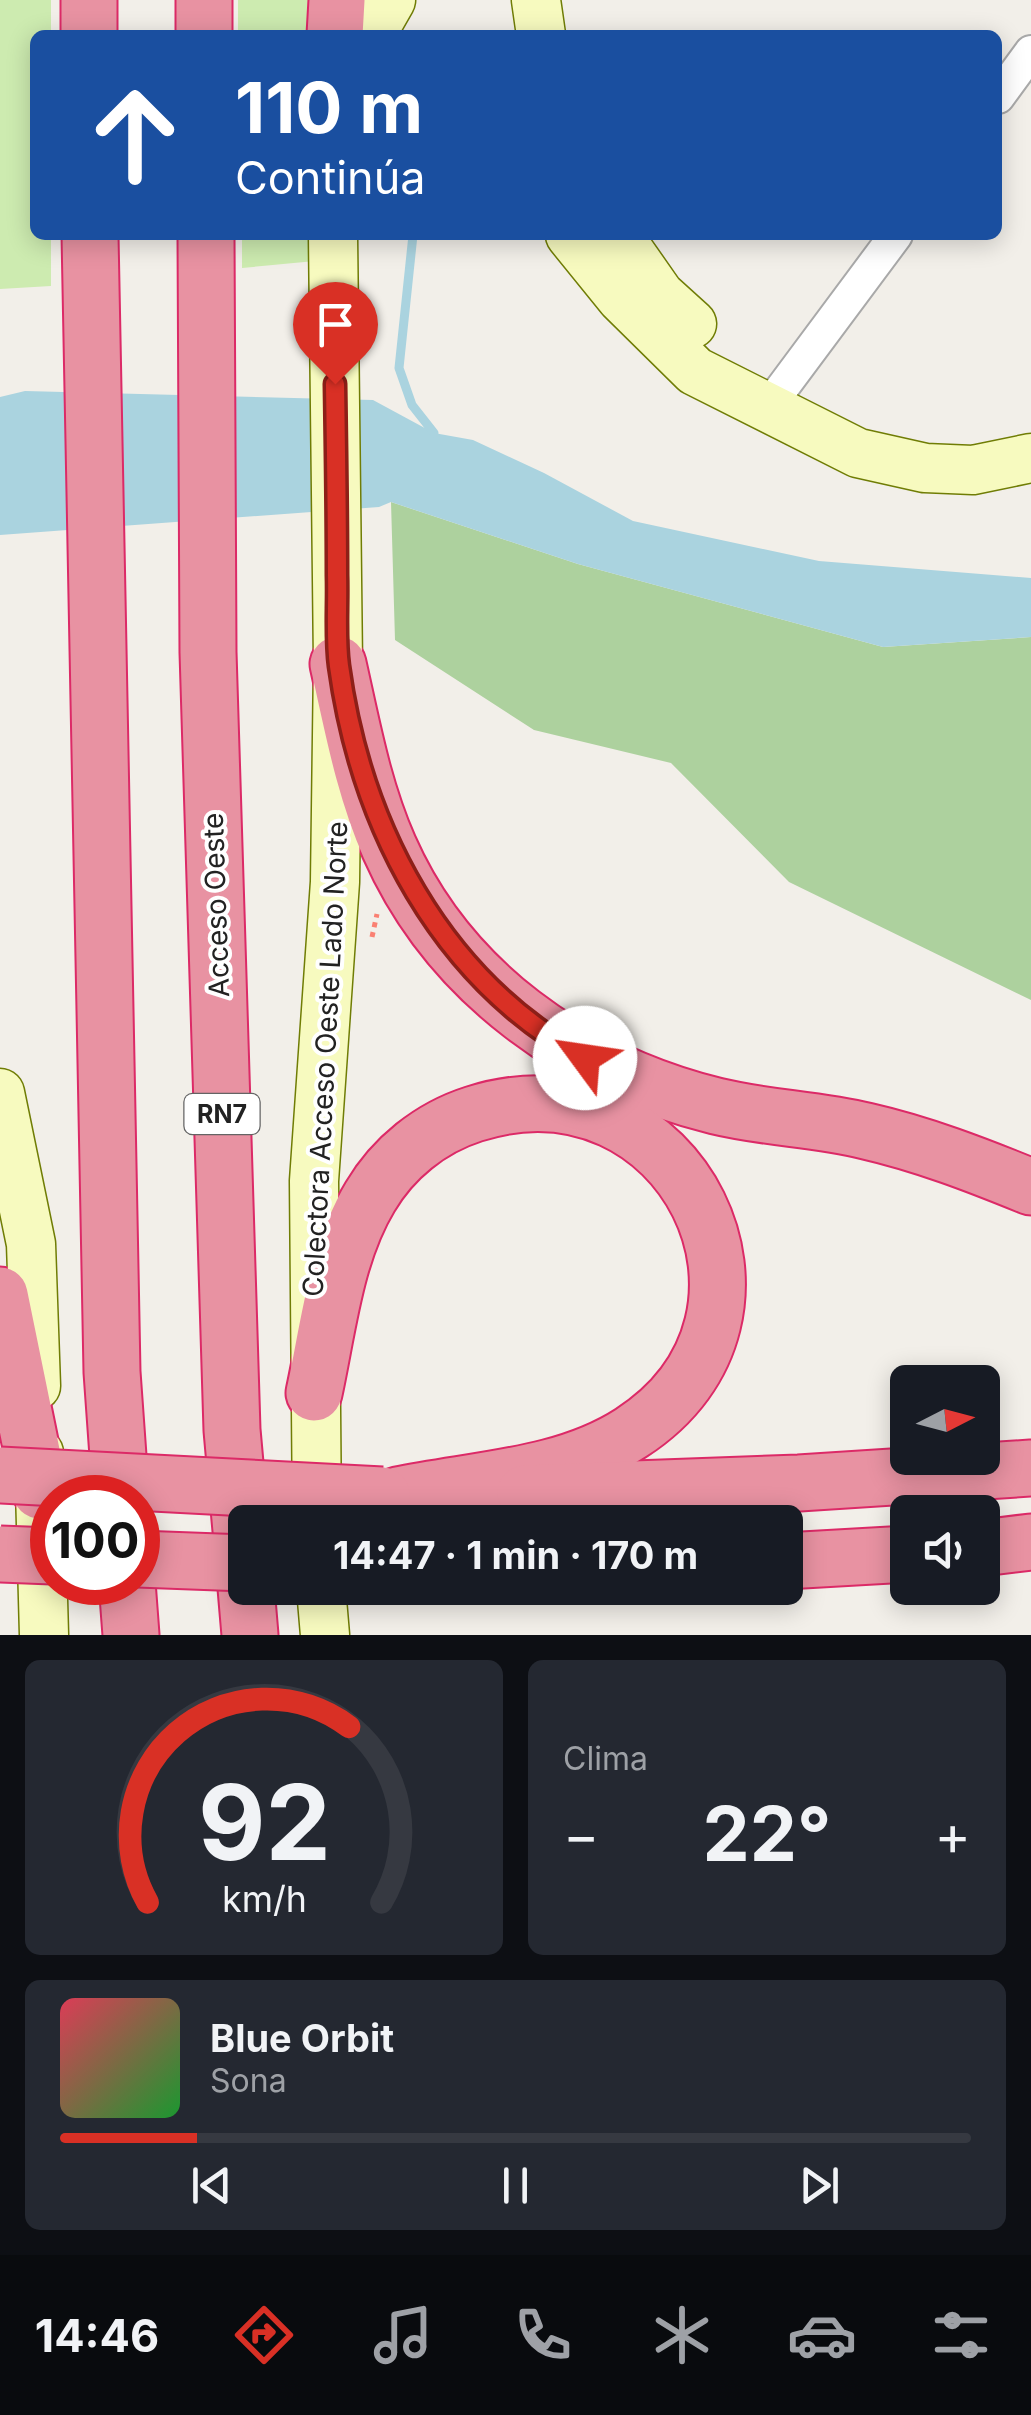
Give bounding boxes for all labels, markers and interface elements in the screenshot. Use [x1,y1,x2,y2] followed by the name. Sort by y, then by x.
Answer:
[235,65,423,150] text: 110 m
[70,70,200,200] icon: ahead
[235,150,426,205] text: Continúa
[293,282,378,385] pin
[308,297,363,352] icon: arrive
[196,812,236,998] street label: Acceso Oeste
[296,820,354,1298] street label: Colectora Acceso Oeste Lado Norte
[533,1006,637,1110] position arrow
[184,1094,260,1134] road number: RN7
[890,1365,1000,1475] north arrow
[890,1365,1000,1605] map controls
[30,1475,160,1605] speed limit sign: 100
[890,1495,1000,1605] button: sound
[333,1532,698,1578] text: 14:47 · 1 min · 170 m
[563,1739,648,1778] text: Clima
[197,1759,331,1885] text: 92
[703,1788,831,1879] text: 22°
[563,1802,599,1868] text: −
[935,1802,971,1868] text: +
[222,1877,306,1921] text: km/h
[210,2015,394,2061] text: Blue Orbit
[210,2061,287,2100] text: Sona
[184,2158,239,2213] icon: previous
[488,2158,543,2213] icon: pause
[792,2158,847,2213] icon: next
[229,2300,299,2370] icon: directions
[368,2300,438,2370] icon: music
[508,2300,578,2370] icon: phone
[647,2300,717,2370] icon: climate
[787,2300,857,2370] icon: car
[926,2300,996,2370] icon: filters
[35,2308,159,2363] text: 14:46

